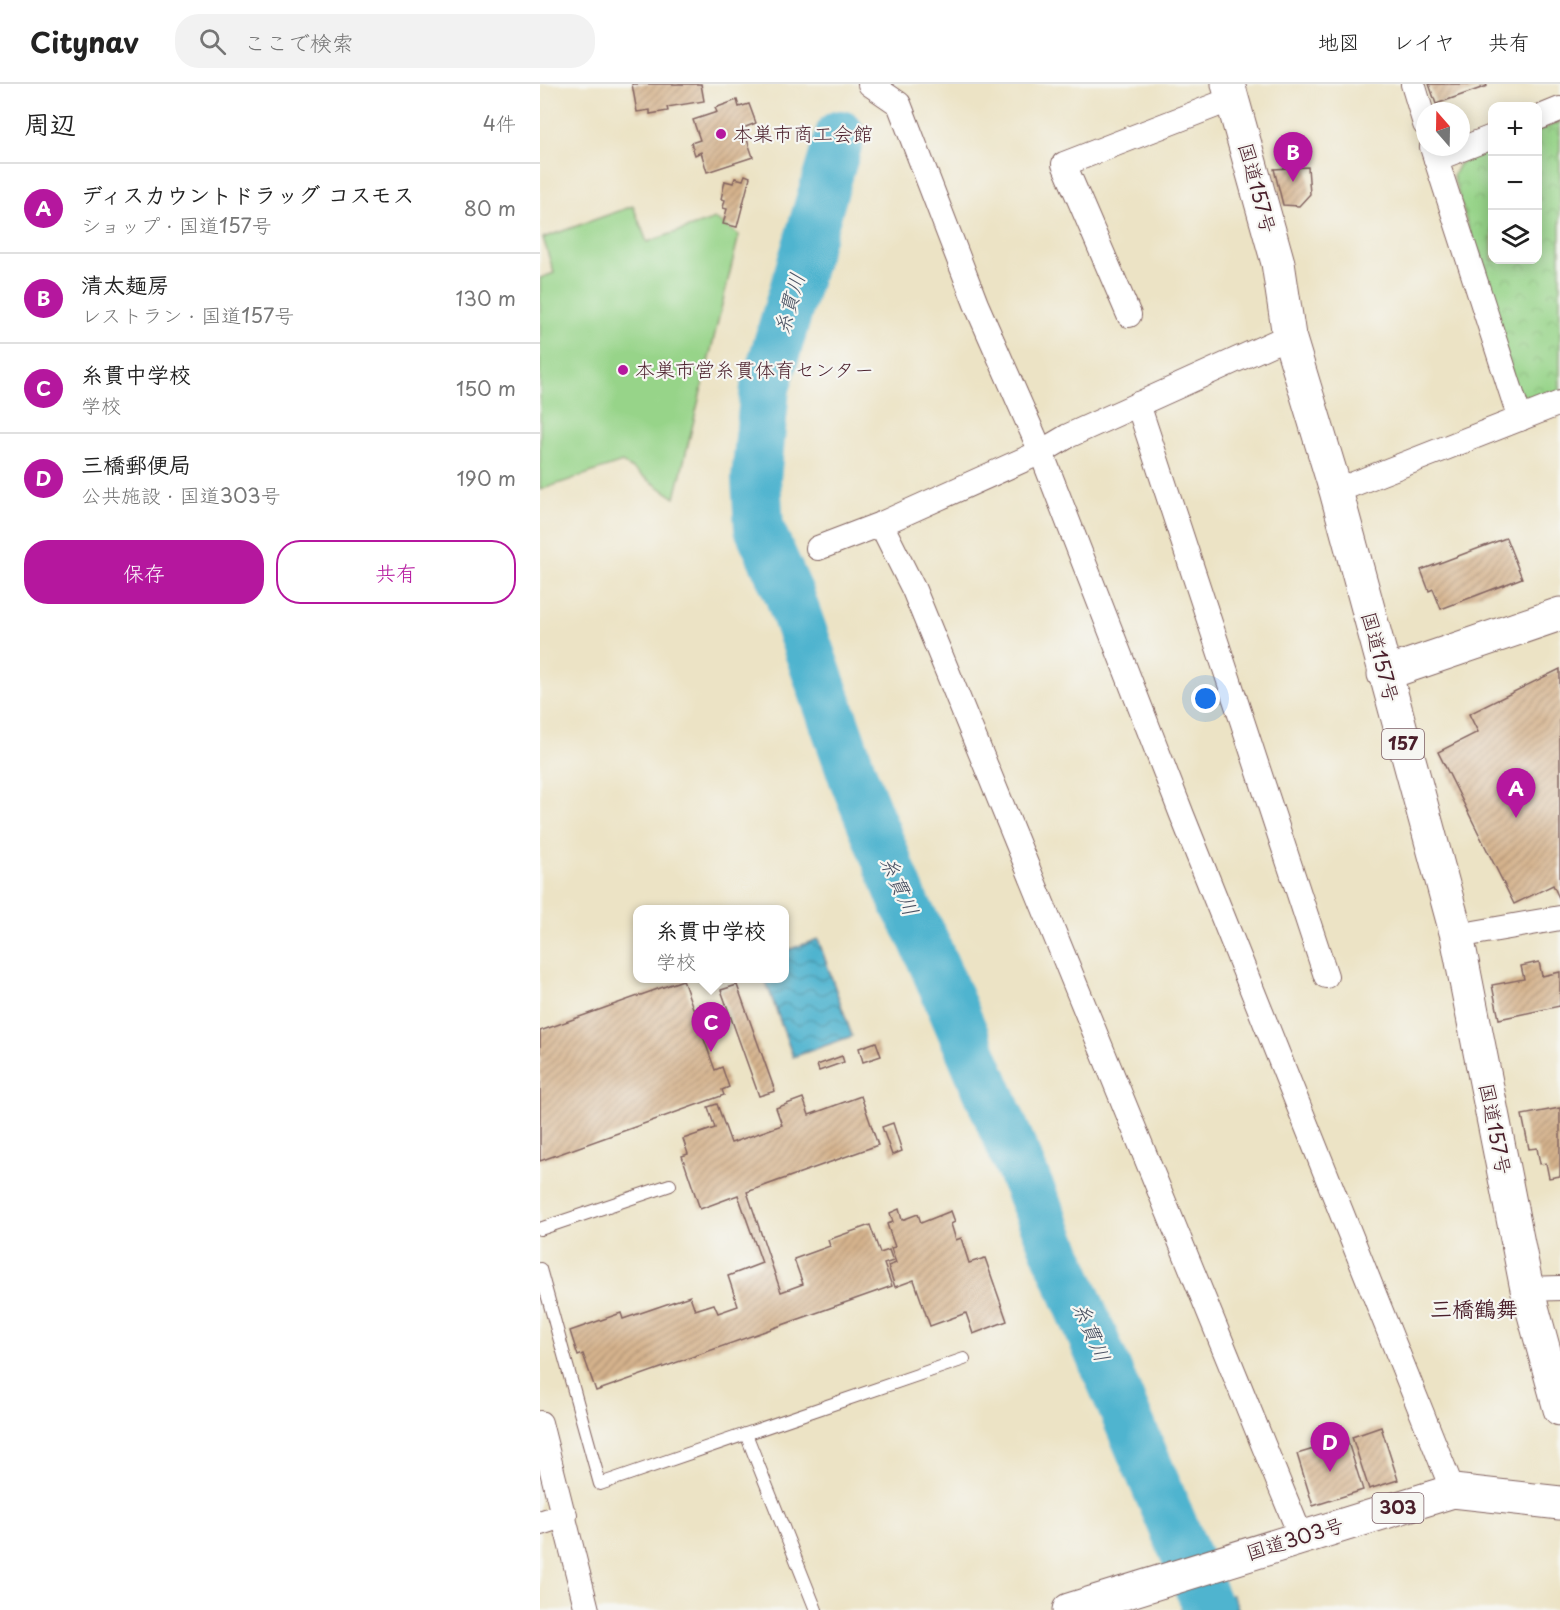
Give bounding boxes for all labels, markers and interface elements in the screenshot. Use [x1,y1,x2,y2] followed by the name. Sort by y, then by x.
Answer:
[175,14,595,68] search box
[30,20,139,63] text: Citynav
[196,25,229,58] icon: search
[244,25,354,58] text: ここで検索
[1318,25,1360,57] text: 地図
[1393,25,1455,57] text: レイヤ
[1488,25,1530,57] text: 共有
[1416,102,1470,156] north arrow
[1488,102,1542,264] map controls
[1488,102,1542,156] button: +
[24,104,76,143] text: 周辺
[483,108,516,138] text: 4件
[733,118,873,148] place label: 本巣市商工会館
[714,127,728,141] marker: 本巣市商工会館
[1274,132,1312,182] pin: B
[1231,139,1284,236] street label: 国道157号
[1488,156,1542,210] button: −
[81,177,415,210] text: ディスカウントドラッグ コスモス
[36,193,51,223] text: A
[464,193,516,223] text: 80 m
[81,210,272,240] text: ショップ · 国道157号
[1488,210,1542,264] button: layers
[81,267,169,300] text: 清太麺房
[764,269,812,338] water label: 糸貫川
[37,283,50,313] text: B
[456,283,516,313] text: 130 m
[81,300,294,330] text: レストラン · 国道157号
[635,354,874,384] place label: 本巣市営糸貫体育センター
[81,357,191,390] text: 糸貫中学校
[616,363,630,377] marker: 本巣市営糸貫体育センター
[36,373,51,403] text: C
[456,373,516,403] text: 150 m
[81,390,121,420] text: 学校
[81,447,191,480] text: 三橋郵便局
[36,463,51,493] text: D
[457,463,516,493] text: 190 m
[81,480,281,510] text: 公共施設 · 国道303号
[24,540,264,604] button: 保存
[276,540,516,604] button: 共有
[1354,608,1407,705] street label: 国道157号
[1191,684,1220,713] your location
[1382,729,1424,759] road number: 157
[1496,768,1536,818] pin: A
[873,850,928,920] water label: 糸貫川
[633,905,789,983] popup
[656,913,766,946] text: 糸貫中学校
[656,946,696,976] text: 学校
[692,1002,730,1052] pin: C
[1472,1080,1520,1177] street label: 国道157号
[1430,1291,1518,1324] district label: 三橋鶴舞
[1066,1296,1120,1366] water label: 糸貫川
[1310,1422,1350,1472] pin: D
[1372,1493,1424,1523] road number: 303
[1242,1509,1347,1567] street label: 国道303号

